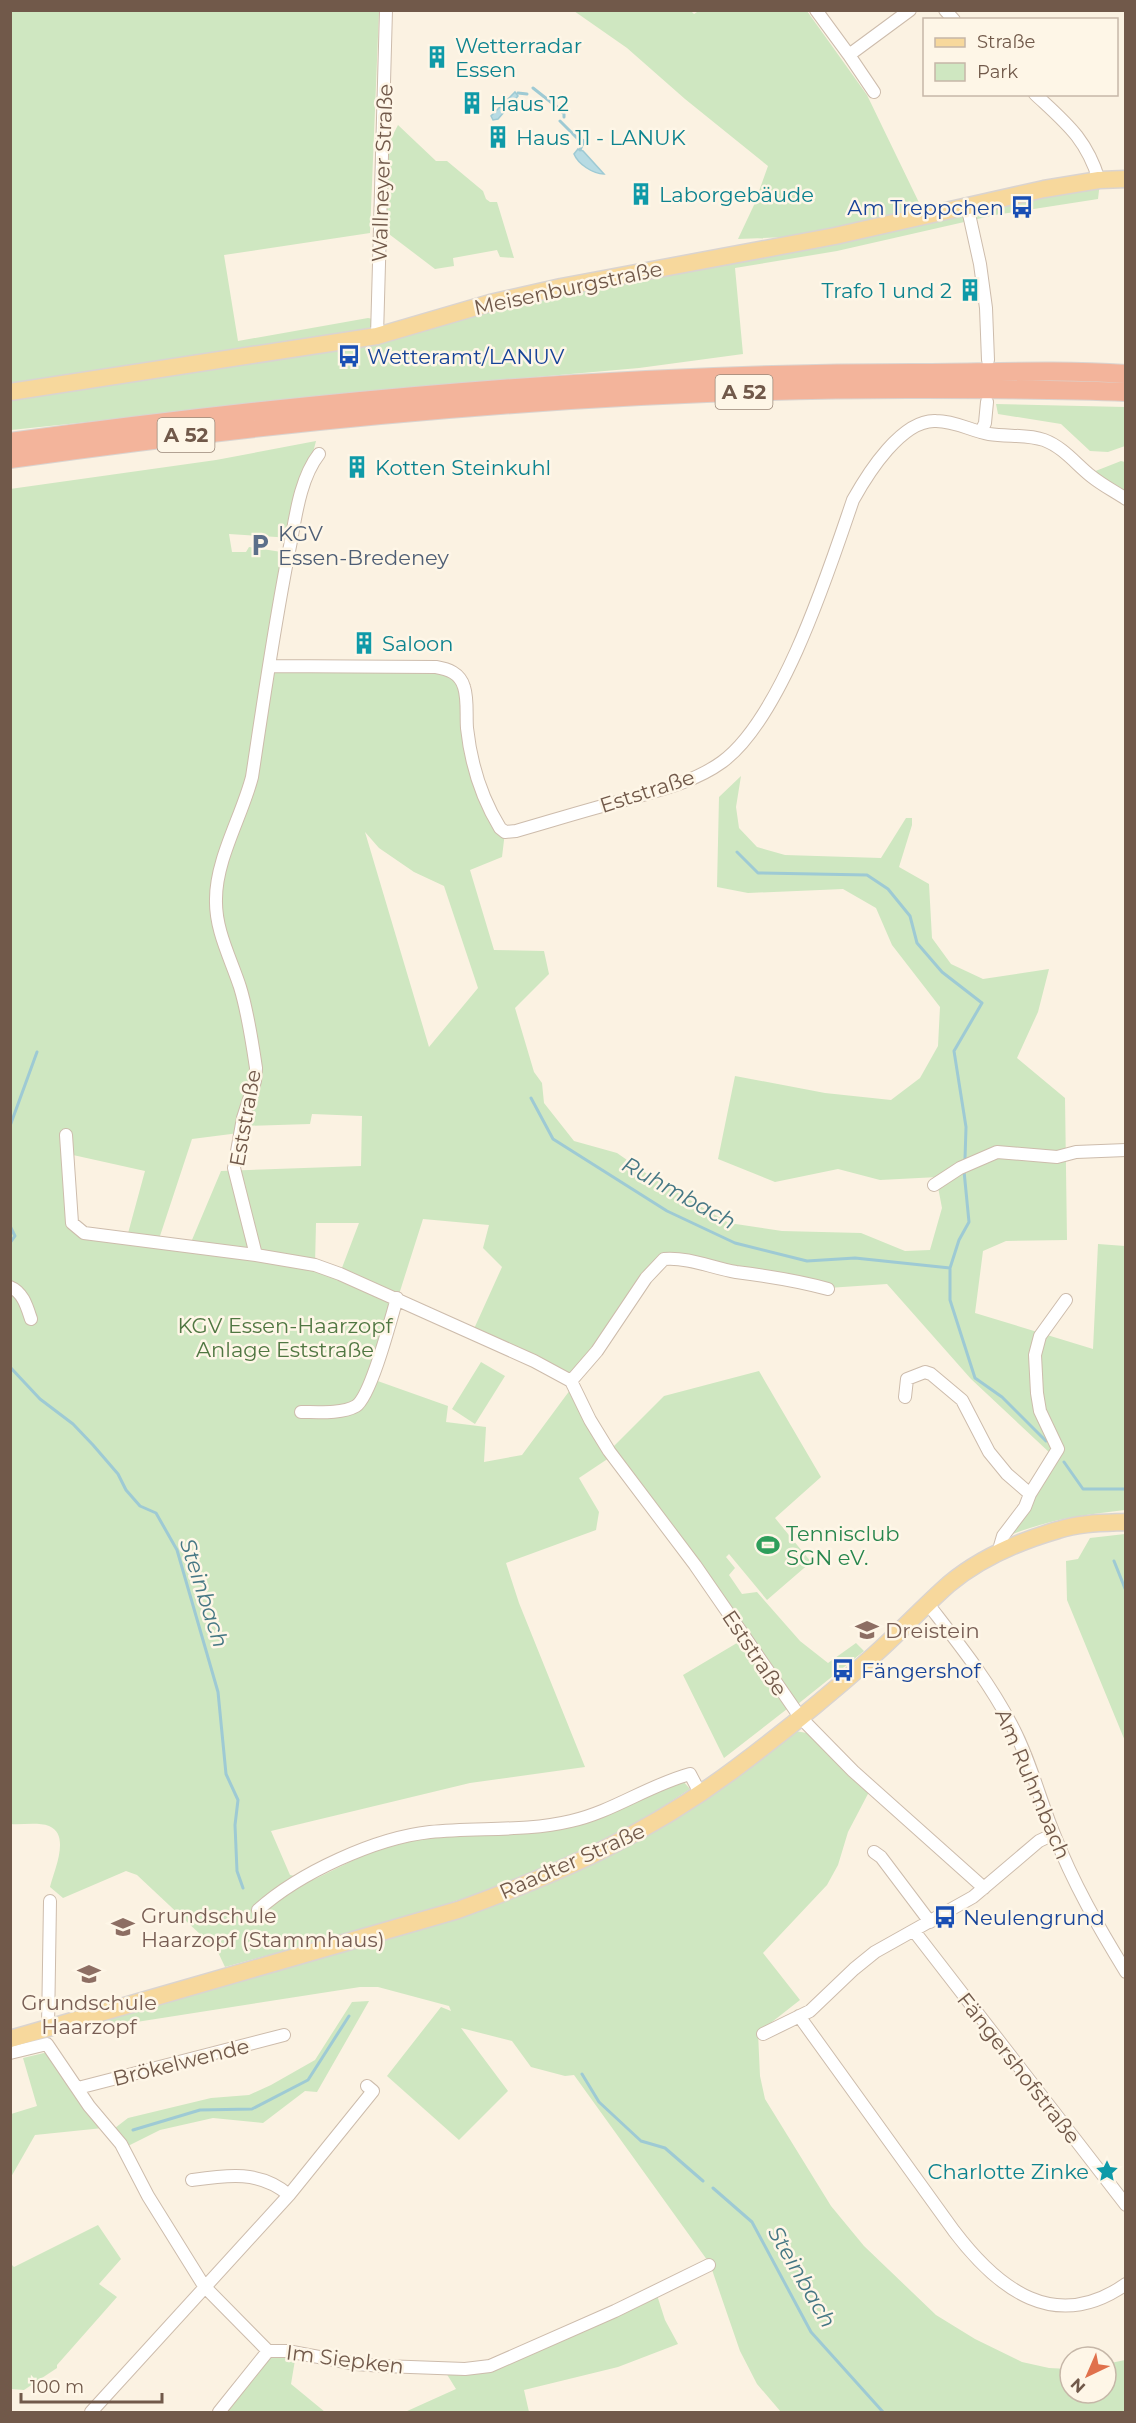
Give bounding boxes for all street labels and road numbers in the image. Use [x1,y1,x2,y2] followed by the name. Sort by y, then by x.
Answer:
[366,83,398,263] street label: Wallneyer Straße
[472,256,664,320] street label: Meisenburgstraße
[716,375,772,409] road number: A 52
[158,418,214,452] road number: A 52
[596,764,698,818] street label: Eststraße
[224,1068,266,1168] street label: Eststraße
[717,1605,793,1701] street label: Eststraße
[990,1705,1076,1863] street label: Am Ruhmbach
[495,1818,649,1904] street label: Raadter Straße
[952,1987,1086,2149] street label: Fängershofstraße
[110,2033,252,2091] street label: Brökelwende
[285,2339,405,2379] street label: Im Siepken

